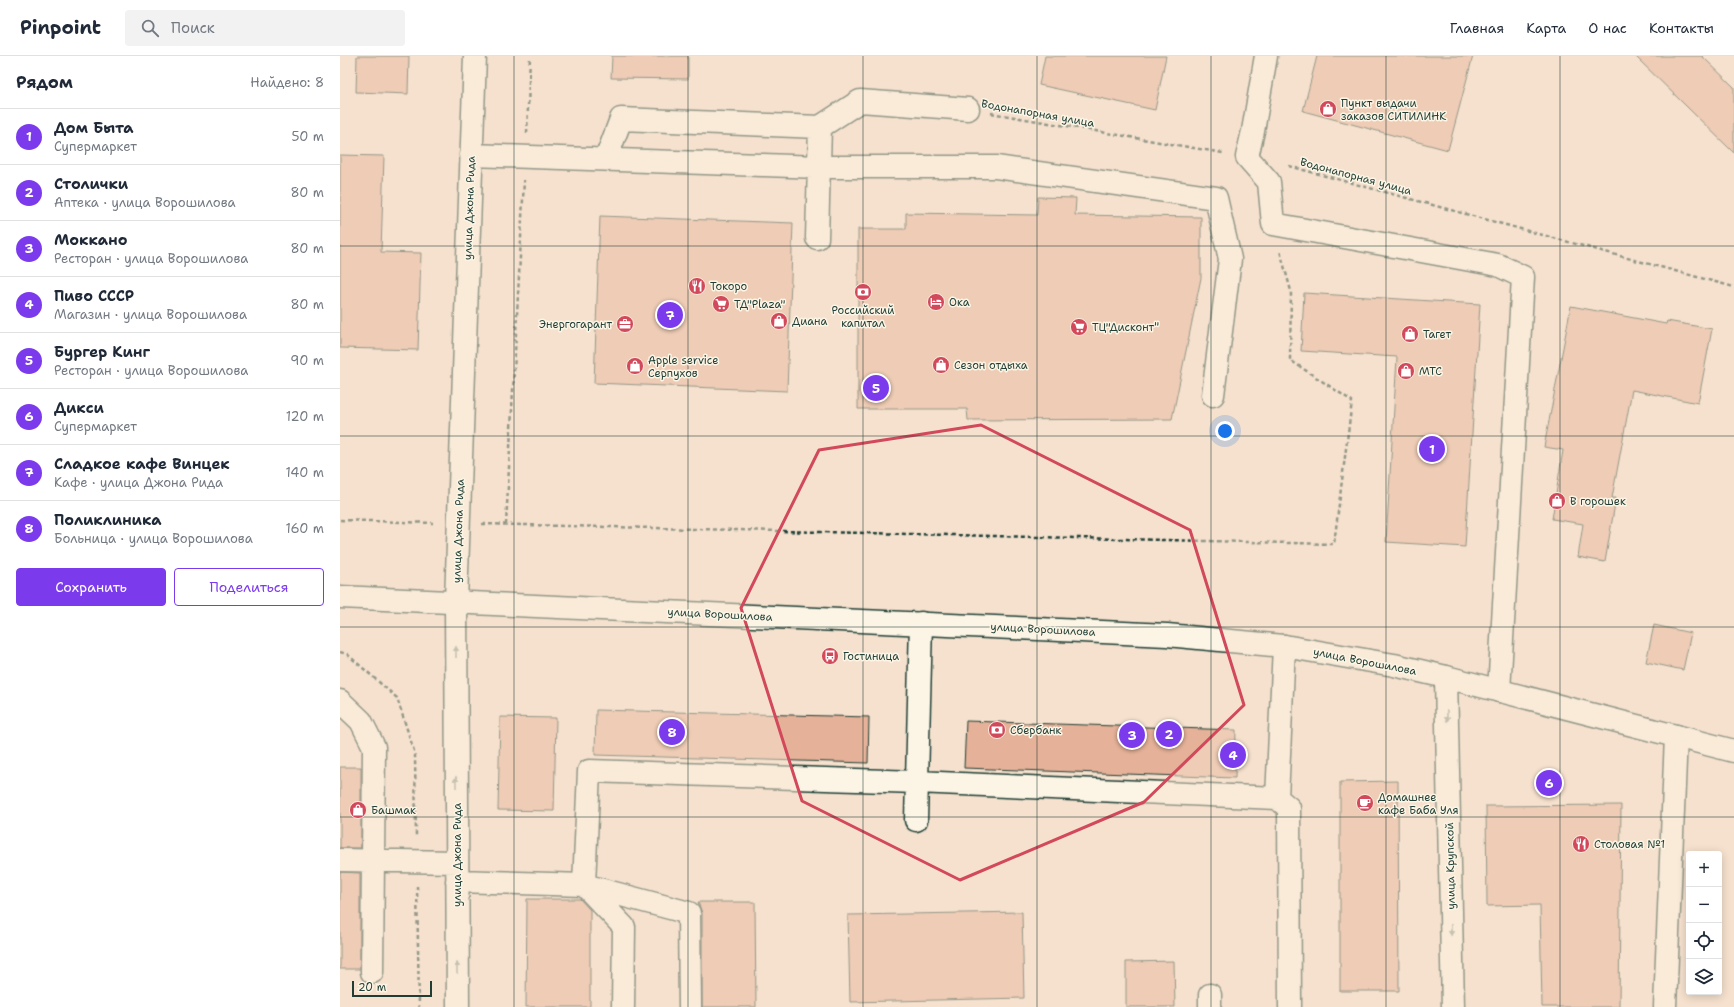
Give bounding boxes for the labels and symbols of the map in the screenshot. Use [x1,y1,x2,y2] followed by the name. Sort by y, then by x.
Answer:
[980,96,1096,131] street label: Водонапорная улица
[1341,96,1446,124] place label: Пункт выдачи заказов СИТИЛИНК
[1318,99,1338,119] shop icon: Пункт выдачи заказов СИТИЛИНК
[1299,154,1413,199] street label: Водонапорная улица
[460,156,479,260] street label: улица Джона Рида
[687,276,707,296] restaurant icon: Токоро
[710,279,748,294] place label: Токоро
[853,282,873,302] bank icon: Российский капитал
[926,292,946,312] hotel icon: Ока
[711,294,731,314] supermarket icon: ТД"Plaza"
[949,295,970,310] place label: Ока
[734,297,786,312] place label: ТД"Plaza"
[657,300,683,330] pin: 7
[832,303,894,331] place label: Российский капитал
[769,311,789,331] shop icon: Диана
[615,314,635,334] office icon: Энергогарант
[792,314,828,329] place label: Диана
[539,317,612,332] place label: Энергогарант
[1069,317,1089,337] supermarket icon: ТЦ"Дисконт"
[1092,320,1159,335] place label: ТЦ"Дисконт"
[1400,324,1420,344] shop icon: Тагет
[1423,327,1452,342] place label: Тагет
[648,353,718,381] place label: Apple service Серпухов
[931,355,951,375] shop icon: Сезон отдыха
[625,356,645,376] shop icon: Apple service Серпухов
[954,358,1028,373] place label: Сезон отдыха
[1396,361,1416,381] shop icon: МТС
[1419,364,1442,379] place label: МТС
[863,373,889,403] pin: 5
[1215,421,1235,441] your location
[1419,434,1445,464] pin: 1
[449,479,468,583] street label: улица Джона Рида
[1547,491,1567,511] shop icon: В горошек
[1570,494,1626,509] place label: В горошек
[667,604,773,625] street label: улица Ворошилова
[990,619,1096,640] street label: улица Ворошилова
[1312,644,1418,679] street label: улица Ворошилова
[453,645,459,658] one-way arrow
[820,646,840,666] bus stop icon: Гостиница
[843,649,899,664] place label: Гостиница
[1444,710,1450,723] one-way arrow
[659,717,685,747] pin: 8
[1156,719,1182,749] pin: 2
[987,720,1007,740] bank icon: Сбербанк
[1119,720,1145,750] pin: 3
[1010,723,1061,738] place label: Сбербанк
[1220,740,1246,770] pin: 4
[1536,768,1562,798] pin: 6
[453,776,460,788] one-way arrow
[1378,790,1459,818] place label: Домашнее кафе Баба Уля
[1355,793,1375,813] cafe icon: Домашнее кафе Баба Уля
[348,800,368,820] shop icon: Башмак
[371,803,416,818] place label: Башмак
[450,803,465,907] street label: улица Джона Рида
[1442,822,1459,910] street label: улица Крупской
[1571,834,1591,854] restaurant icon: Столовая №1
[1594,837,1665,852] place label: Столовая №1
[1448,924,1454,937] one-way arrow
[454,961,460,974] one-way arrow
[352,979,432,998] scale bar

